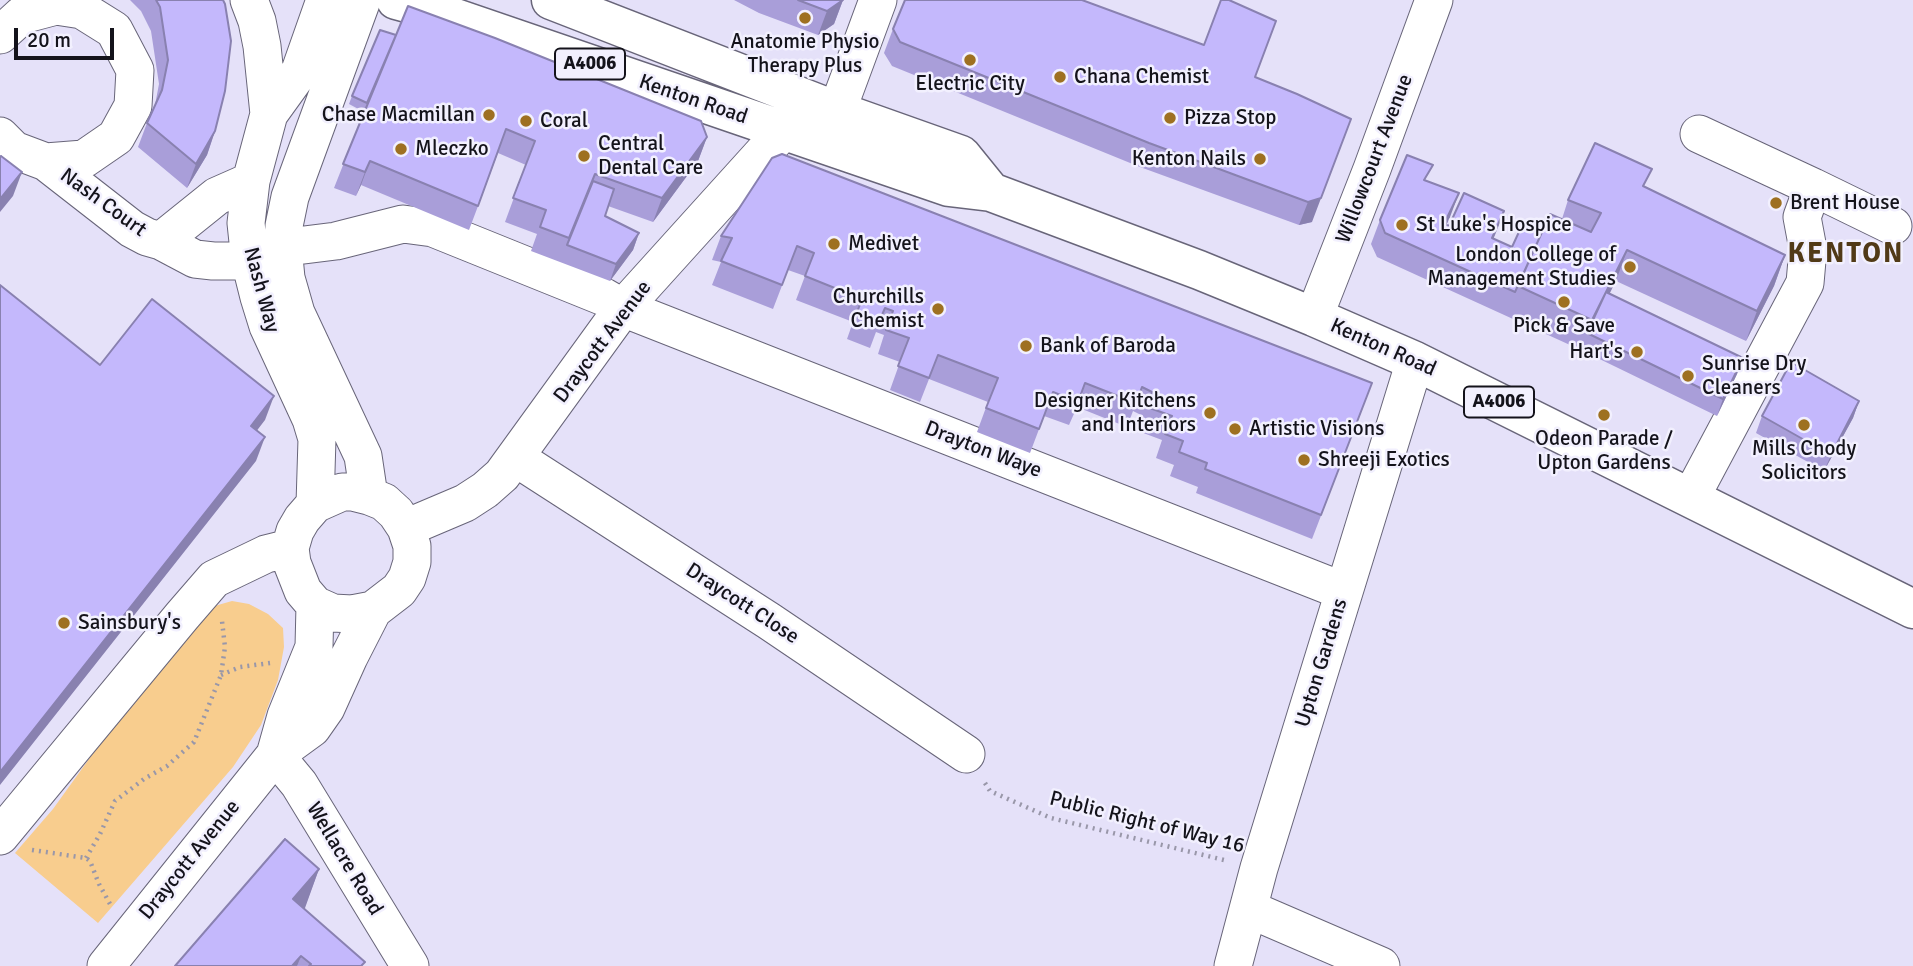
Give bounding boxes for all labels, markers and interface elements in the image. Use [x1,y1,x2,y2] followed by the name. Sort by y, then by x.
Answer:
[797,10,813,26] marker: Anatomie Physio Therapy Plus
[18,14,117,58] scale bar
[27,27,71,53] text: 20 m
[730,29,880,79] place label: Anatomie Physio Therapy Plus
[555,48,625,80] road number: A4006
[962,52,978,68] marker: Electric City
[1074,64,1209,90] place label: Chana Chemist
[1052,69,1068,85] marker: Chana Chemist
[635,70,751,130] street label: Kenton Road
[915,71,1025,97] place label: Electric City
[1331,71,1419,247] street label: Willowcourt Avenue
[322,102,475,128] place label: Chase Macmillan
[1184,105,1277,131] place label: Pizza Stop
[481,107,497,123] marker: Chase Macmillan
[540,108,588,134] place label: Coral
[1162,110,1178,126] marker: Pizza Stop
[518,113,534,129] marker: Coral
[598,131,703,181] place label: Central Dental Care
[415,136,489,162] place label: Mleczko
[393,141,409,157] marker: Mleczko
[1132,146,1246,172] place label: Kenton Nails
[576,148,592,164] marker: Central Dental Care
[1252,151,1268,167] marker: Kenton Nails
[55,163,151,243] street label: Nash Court
[1790,190,1900,216] place label: Brent House
[1768,195,1784,211] marker: Brent House
[1416,212,1572,238] place label: St Luke's Hospice
[1394,217,1410,233] marker: St Luke's Hospice
[848,231,919,257] place label: Medivet
[826,236,842,252] marker: Medivet
[1788,238,1904,272] district label: KENTON
[1427,242,1616,292] place label: London College of Management Studies
[238,245,284,335] street label: Nash Way
[1622,259,1638,275] marker: London College of Management Studies
[549,276,657,408] street label: Draycott Avenue
[833,284,924,334] place label: Churchills Chemist
[1556,294,1572,310] marker: Pick & Save
[930,301,946,317] marker: Churchills Chemist
[1326,313,1440,383] street label: Kenton Road
[1513,313,1615,339] place label: Pick & Save
[1040,333,1176,359] place label: Bank of Baroda
[1018,338,1034,354] marker: Bank of Baroda
[1569,339,1623,365] place label: Hart's
[1629,344,1645,360] marker: Hart's
[1702,351,1806,401] place label: Sunrise Dry Cleaners
[1680,368,1696,384] marker: Sunrise Dry Cleaners
[1464,386,1534,418] road number: A4006
[1034,388,1196,438] place label: Designer Kitchens and Interiors
[1202,405,1218,421] marker: Designer Kitchens and Interiors
[1596,407,1612,423] marker: Odeon Parade / Upton Gardens
[921,416,1045,484] street label: Drayton Waye
[1249,416,1384,442] place label: Artistic Visions
[1796,417,1812,433] marker: Mills Chody Solicitors
[1227,421,1243,437] marker: Artistic Visions
[1535,426,1673,476] place label: Odeon Parade / Upton Gardens
[1752,436,1856,486] place label: Mills Chody Solicitors
[1318,447,1450,473] place label: Shreeji Exotics
[1296,452,1312,468] marker: Shreeji Exotics
[681,558,803,650] street label: Draycott Close
[1290,596,1354,730] street label: Upton Gardens
[78,610,181,636] place label: Sainsbury's
[56,615,72,631] marker: Sainsbury's
[1047,787,1247,859] street label: Public Right of Way 16
[134,795,246,925] street label: Draycott Avenue
[300,798,388,920] street label: Wellacre Road

